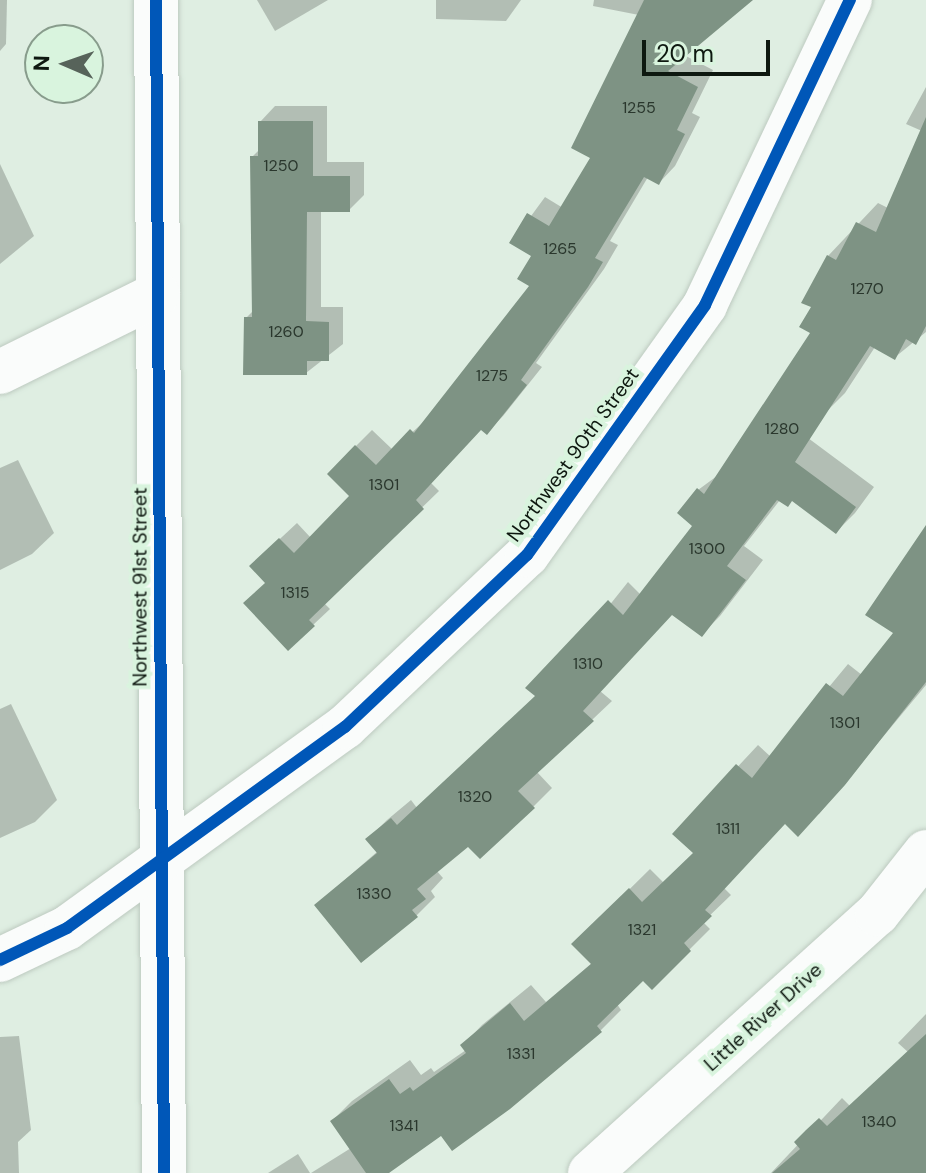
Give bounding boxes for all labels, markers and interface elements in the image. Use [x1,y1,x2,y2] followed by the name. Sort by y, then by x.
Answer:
[24,24,104,104] north arrow
[646,24,774,74] scale bar
[656,38,714,69] text: 20 m
[27,55,56,72] text: N
[622,98,656,118] house number: 1255
[264,156,298,176] house number: 1250
[543,239,577,259] house number: 1265
[850,279,884,299] house number: 1270
[268,322,304,342] house number: 1260
[502,363,644,547] street label: Northwest 90th Street
[476,366,508,386] house number: 1275
[765,419,799,439] house number: 1280
[369,475,399,495] house number: 1301
[128,487,152,687] street label: Northwest 91st Street
[689,539,725,559] house number: 1300
[281,583,309,603] house number: 1315
[573,654,603,674] house number: 1310
[830,713,860,733] house number: 1301
[458,787,492,807] house number: 1320
[716,819,740,839] house number: 1311
[357,884,391,904] house number: 1330
[628,920,656,940] house number: 1321
[699,958,827,1076] street label: Little River Drive
[507,1044,535,1064] house number: 1331
[861,1112,897,1132] house number: 1340
[389,1116,419,1136] house number: 1341

